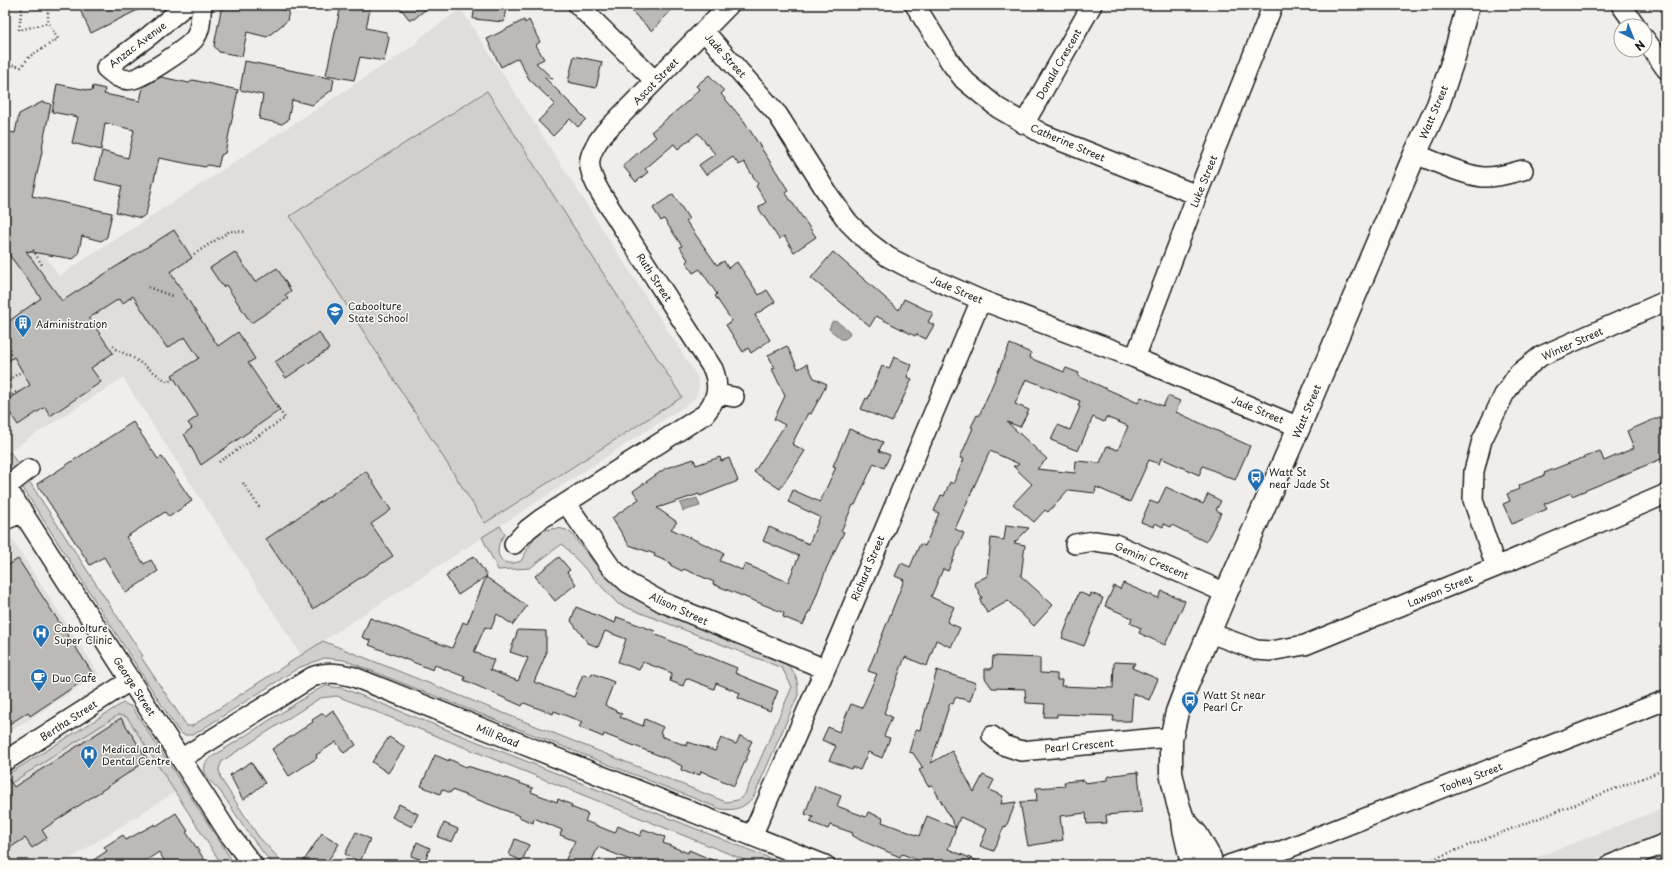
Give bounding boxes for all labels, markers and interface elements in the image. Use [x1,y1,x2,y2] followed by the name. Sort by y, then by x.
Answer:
[105,17,169,71] street label: Anzac Avenue
[1613,18,1653,58] north arrow
[1032,26,1084,102] street label: Donald Crescent
[702,29,750,81] street label: Jade Street
[1631,36,1649,55] text: N
[629,54,681,108] street label: Ascot Street
[1415,83,1451,141] street label: Watt Street
[1028,119,1108,165] street label: Catherine Street
[1186,153,1220,209] street label: Luke Street
[634,250,676,304] street label: Ruth Street
[929,271,985,307] street label: Jade Street
[348,298,408,325] place label: Caboolture State School
[325,301,345,326] school or university icon: Caboolture State School
[13,313,33,338] building icon: Administration
[36,316,107,331] place label: Administration
[1539,323,1605,363] street label: Winter Street
[1288,382,1324,440] street label: Watt Street
[1230,391,1286,427] street label: Jade Street
[1269,464,1330,491] place label: Watt St near Jade St
[1246,467,1266,492] bus stop icon: Watt St near Jade St
[847,533,887,603] street label: Richard Street
[1113,538,1191,582] street label: Gemini Crescent
[1405,570,1475,610] street label: Lawson Street
[647,588,711,628] street label: Alison Street
[54,620,112,647] place label: Caboolture Super Clinic
[31,623,51,648] hospital icon: Caboolture Super Clinic
[110,653,160,719] street label: George Street
[29,667,49,692] cafe icon: Duo Cafe
[52,670,96,685] place label: Duo Cafe
[1203,687,1266,714] place label: Watt St near Pearl Cr
[1180,690,1200,715] bus stop icon: Watt St near Pearl Cr
[37,696,100,744] street label: Bertha Street
[474,720,522,750] street label: Mill Road
[1044,735,1114,755] street label: Pearl Crescent
[102,741,170,768] place label: Medical and Dental Centre
[79,744,99,769] hospital icon: Medical and Dental Centre
[1438,758,1504,796] street label: Toohey Street

